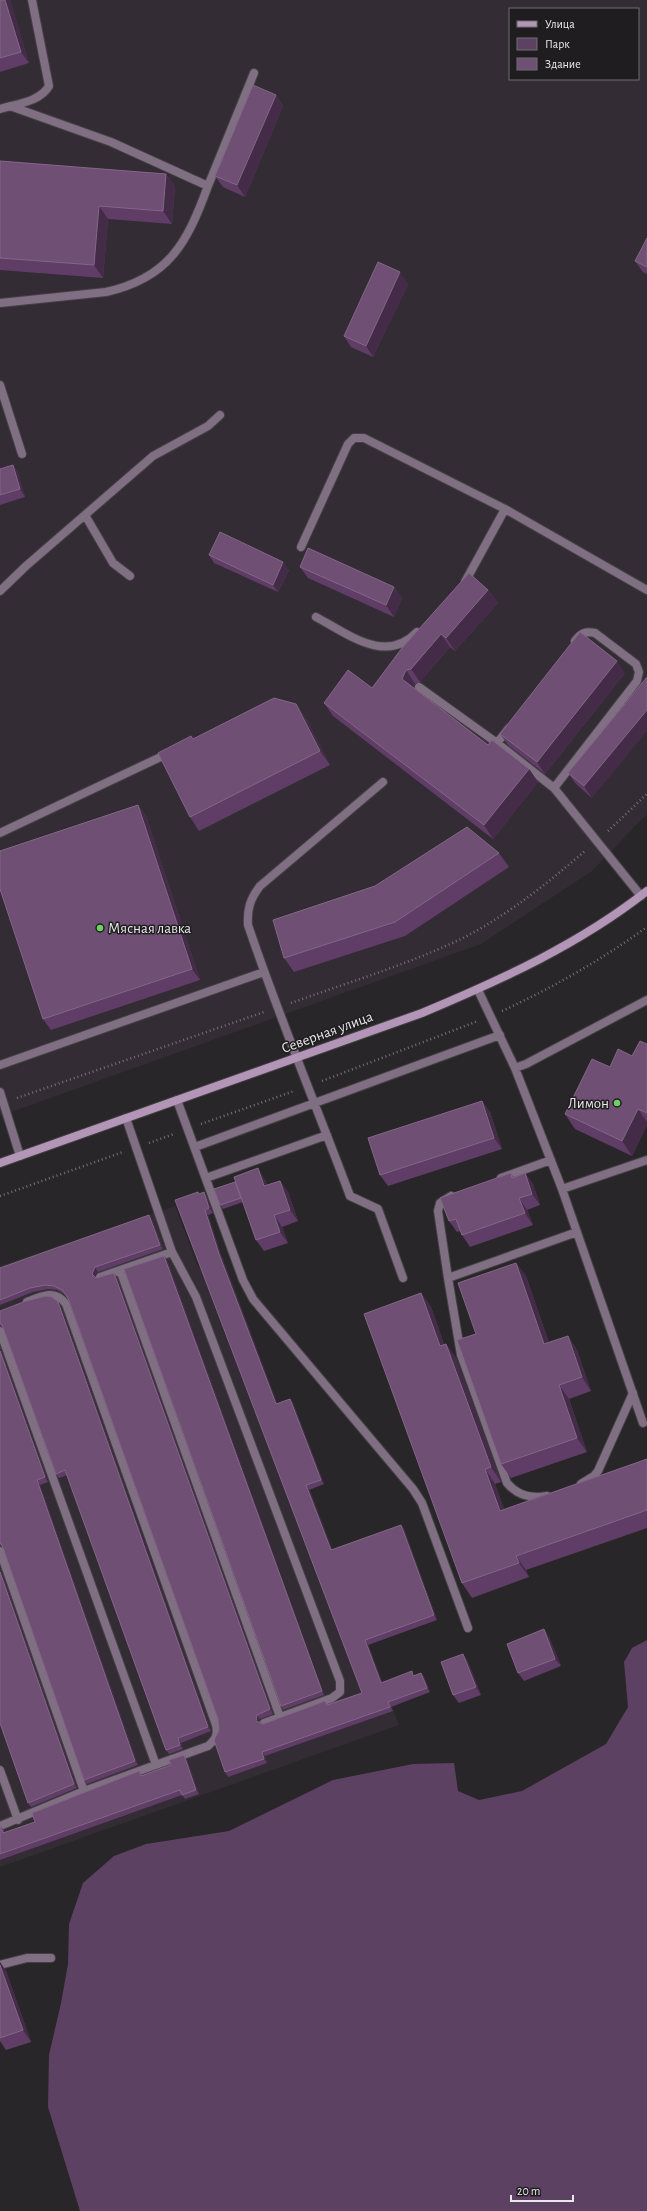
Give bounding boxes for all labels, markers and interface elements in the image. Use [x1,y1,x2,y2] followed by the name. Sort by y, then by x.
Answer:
[509,8,639,80] legend
[545,18,575,30] text: Улица
[545,38,570,50] text: Парк
[545,58,581,70] text: Здание
[108,921,191,936] place label: Мясная лавка
[95,923,105,933] marker: Мясная лавка
[279,1009,375,1056] street label: Северная улица
[568,1096,609,1111] place label: Лимон
[612,1098,622,1108] marker: Лимон
[511,2177,573,2203] scale bar
[517,2185,540,2197] text: 20 m

